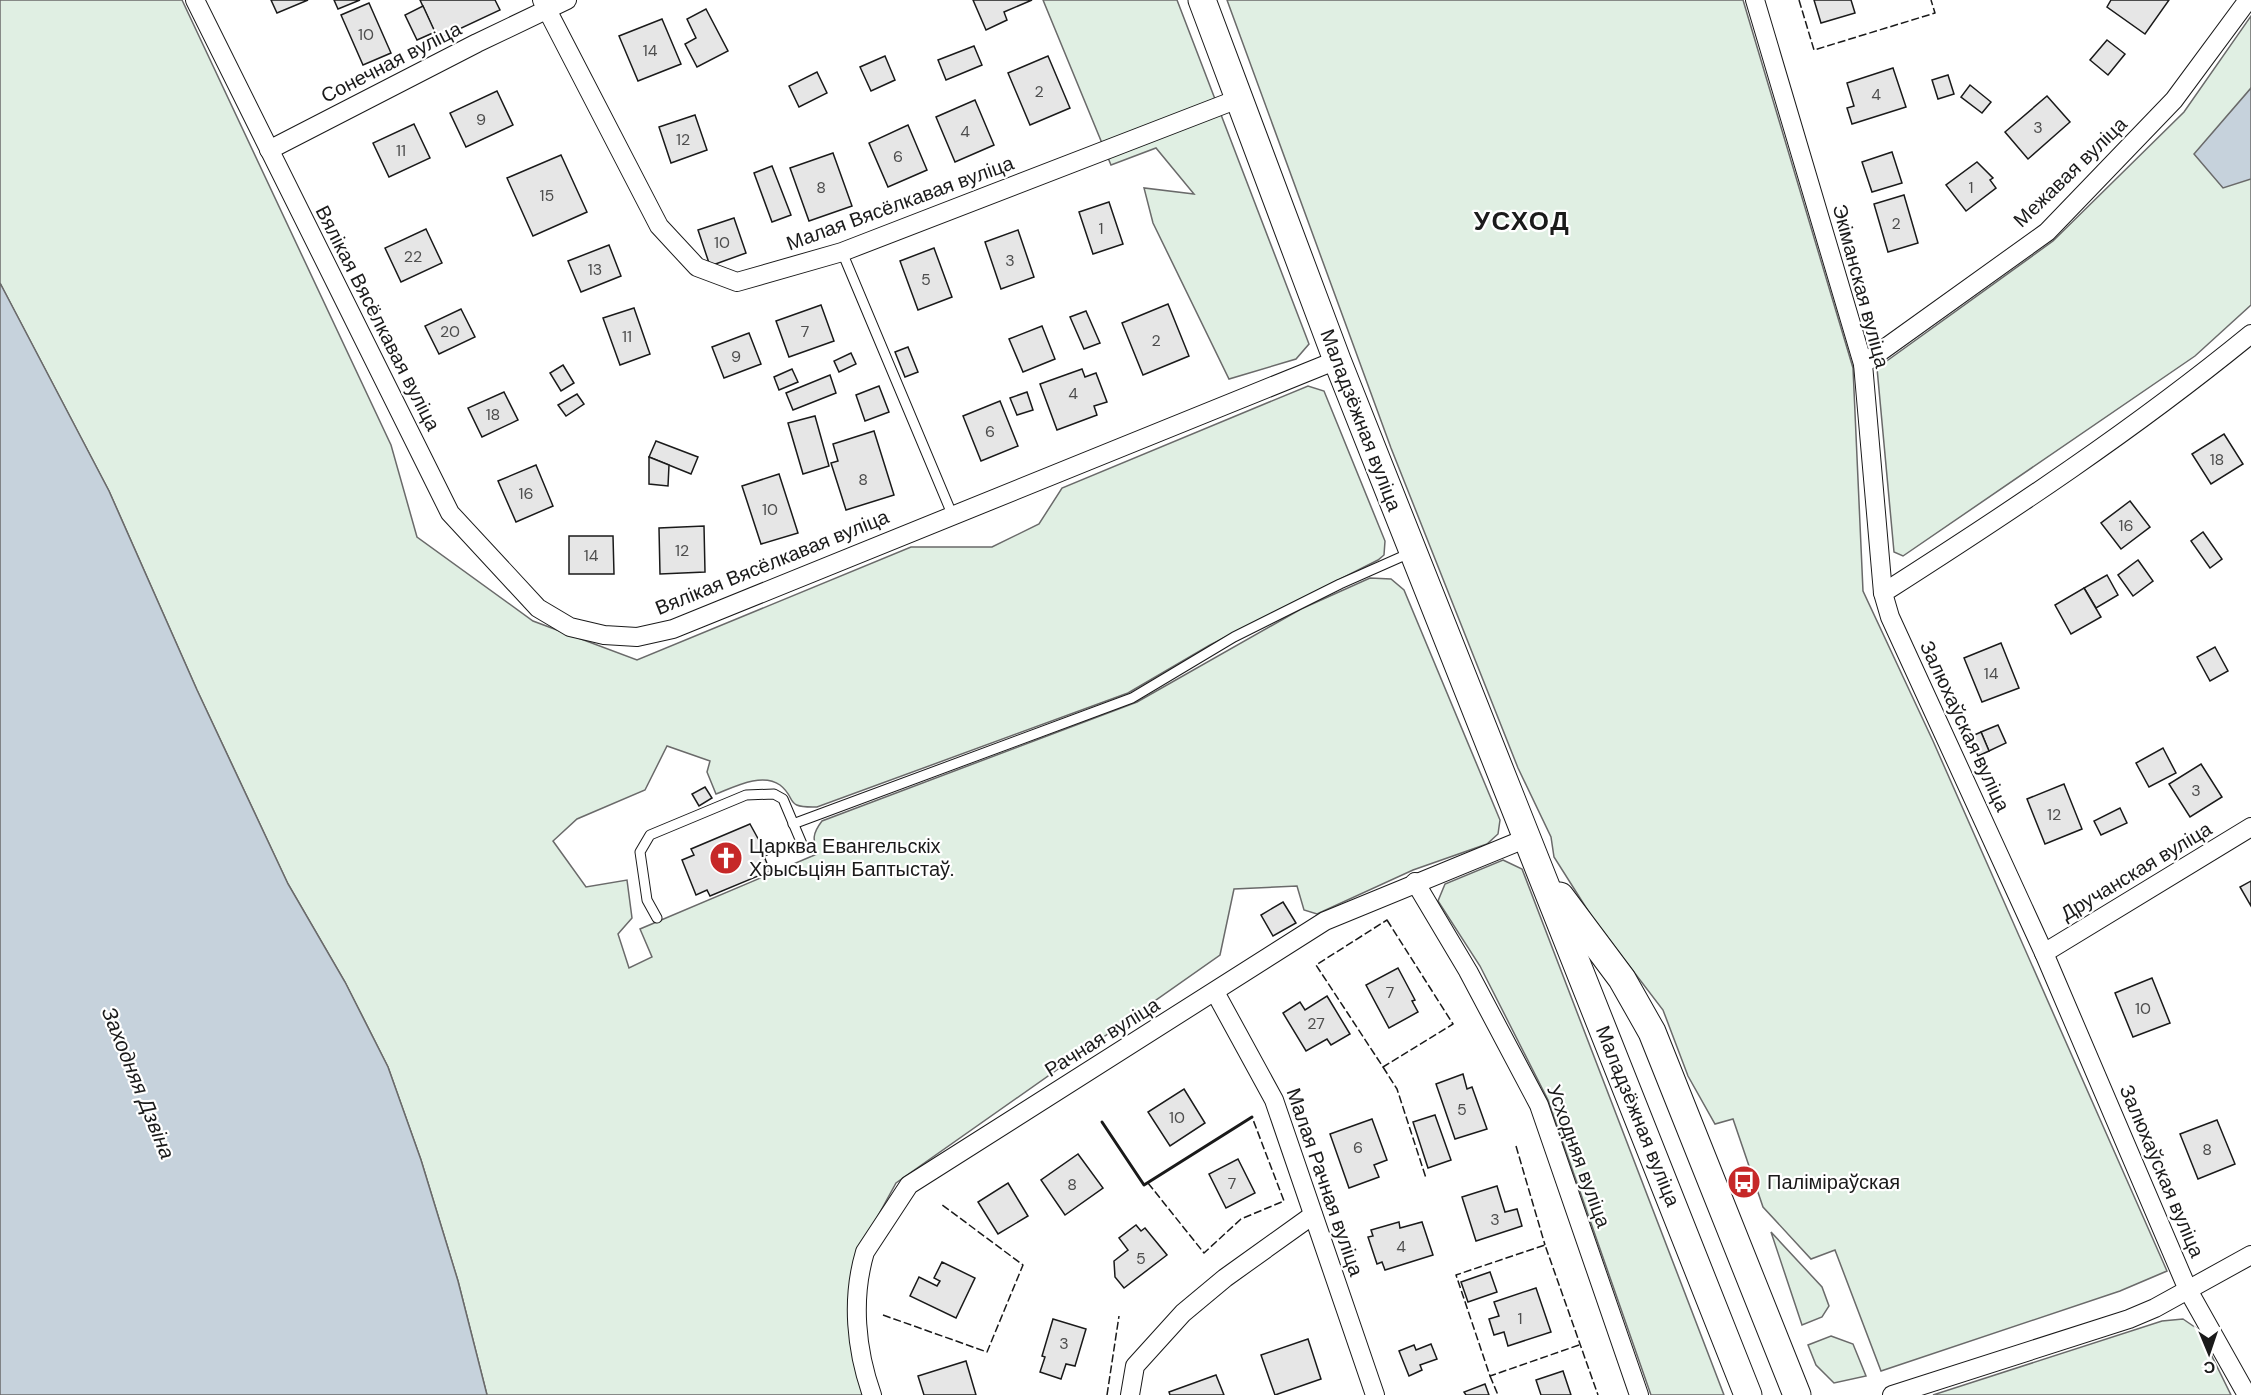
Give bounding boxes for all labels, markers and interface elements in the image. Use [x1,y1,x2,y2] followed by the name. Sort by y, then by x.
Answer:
[316,15,466,109] street label: Сонечная вуліца
[358,24,374,45] house number: 10
[643,40,658,61] house number: 14
[1034,81,1044,102] house number: 2
[1871,84,1881,105] house number: 4
[476,109,486,130] house number: 9
[2008,111,2133,233] street label: Межавая вуліца
[2033,117,2043,138] house number: 3
[960,121,970,142] house number: 4
[676,129,690,150] house number: 12
[396,140,406,161] house number: 11
[893,146,903,167] house number: 6
[783,149,1018,256] street label: Малая Вясёлкавая вуліца
[816,177,826,198] house number: 8
[1969,177,1974,198] house number: 1
[540,185,554,206] house number: 15
[310,201,447,436] street label: Вялікая Вясёлкавая вуліца
[1827,201,1896,372] street label: Экіманская вуліца
[1474,204,1570,238] district label: УСХОД
[1891,213,1901,234] house number: 2
[1099,218,1104,239] house number: 1
[714,232,730,253] house number: 10
[404,246,422,267] house number: 22
[1005,250,1015,271] house number: 3
[588,259,602,280] house number: 13
[921,269,931,290] house number: 5
[440,321,460,342] house number: 20
[801,321,809,342] house number: 7
[1314,325,1408,516] street label: Маладзёжная вуліца
[622,326,632,347] house number: 11
[1151,330,1161,351] house number: 2
[731,346,741,367] house number: 9
[1068,383,1078,404] house number: 4
[486,404,500,425] house number: 18
[985,421,995,442] house number: 6
[2210,449,2224,470] house number: 18
[858,469,868,490] house number: 8
[518,483,534,504] house number: 16
[762,499,778,520] house number: 10
[651,503,893,621] street label: Вялікая Вясёлкавая вуліца
[2118,515,2134,536] house number: 16
[675,540,689,561] house number: 12
[584,545,599,566] house number: 14
[1914,636,2016,816] street label: Залюхаўская вуліца
[1984,663,1999,684] house number: 14
[2191,780,2201,801] house number: 3
[2047,804,2061,825] house number: 12
[2056,815,2217,926] street label: Дручанская вуліца
[749,833,954,882] place label: Царква Евангельскіх Хрысьціян Баптыстаў.
[708,840,744,876] church icon: Царква Евангельскіх Хрысьціян Баптыстаў.
[1386,982,1394,1003] house number: 7
[1040,991,1165,1083] street label: Рачная вуліца
[2135,998,2151,1019] house number: 10
[95,1003,181,1163] water label: Заходняя Дзвіна
[1307,1013,1325,1034] house number: 27
[1590,1022,1687,1211] street label: Маладзёжная вуліца
[1541,1081,1617,1232] street label: Усходняя вуліца
[2114,1081,2211,1262] street label: Залюхаўская вуліца
[1281,1084,1370,1280] street label: Малая Рачная вуліца
[1457,1099,1467,1120] house number: 5
[1169,1107,1185,1128] house number: 10
[1353,1137,1363,1158] house number: 6
[2202,1139,2212,1160] house number: 8
[1726,1164,1762,1200] bus stop icon: Паліміраўская
[1767,1169,1900,1195] place label: Паліміраўская
[1228,1173,1236,1194] house number: 7
[1067,1174,1077,1195] house number: 8
[1490,1209,1500,1230] house number: 3
[1396,1236,1406,1257] house number: 4
[1136,1248,1146,1269] house number: 5
[1518,1308,1523,1329] house number: 1
[2179,1323,2239,1383] north arrow
[1059,1333,1069,1354] house number: 3
[2203,1357,2216,1378] text: С

